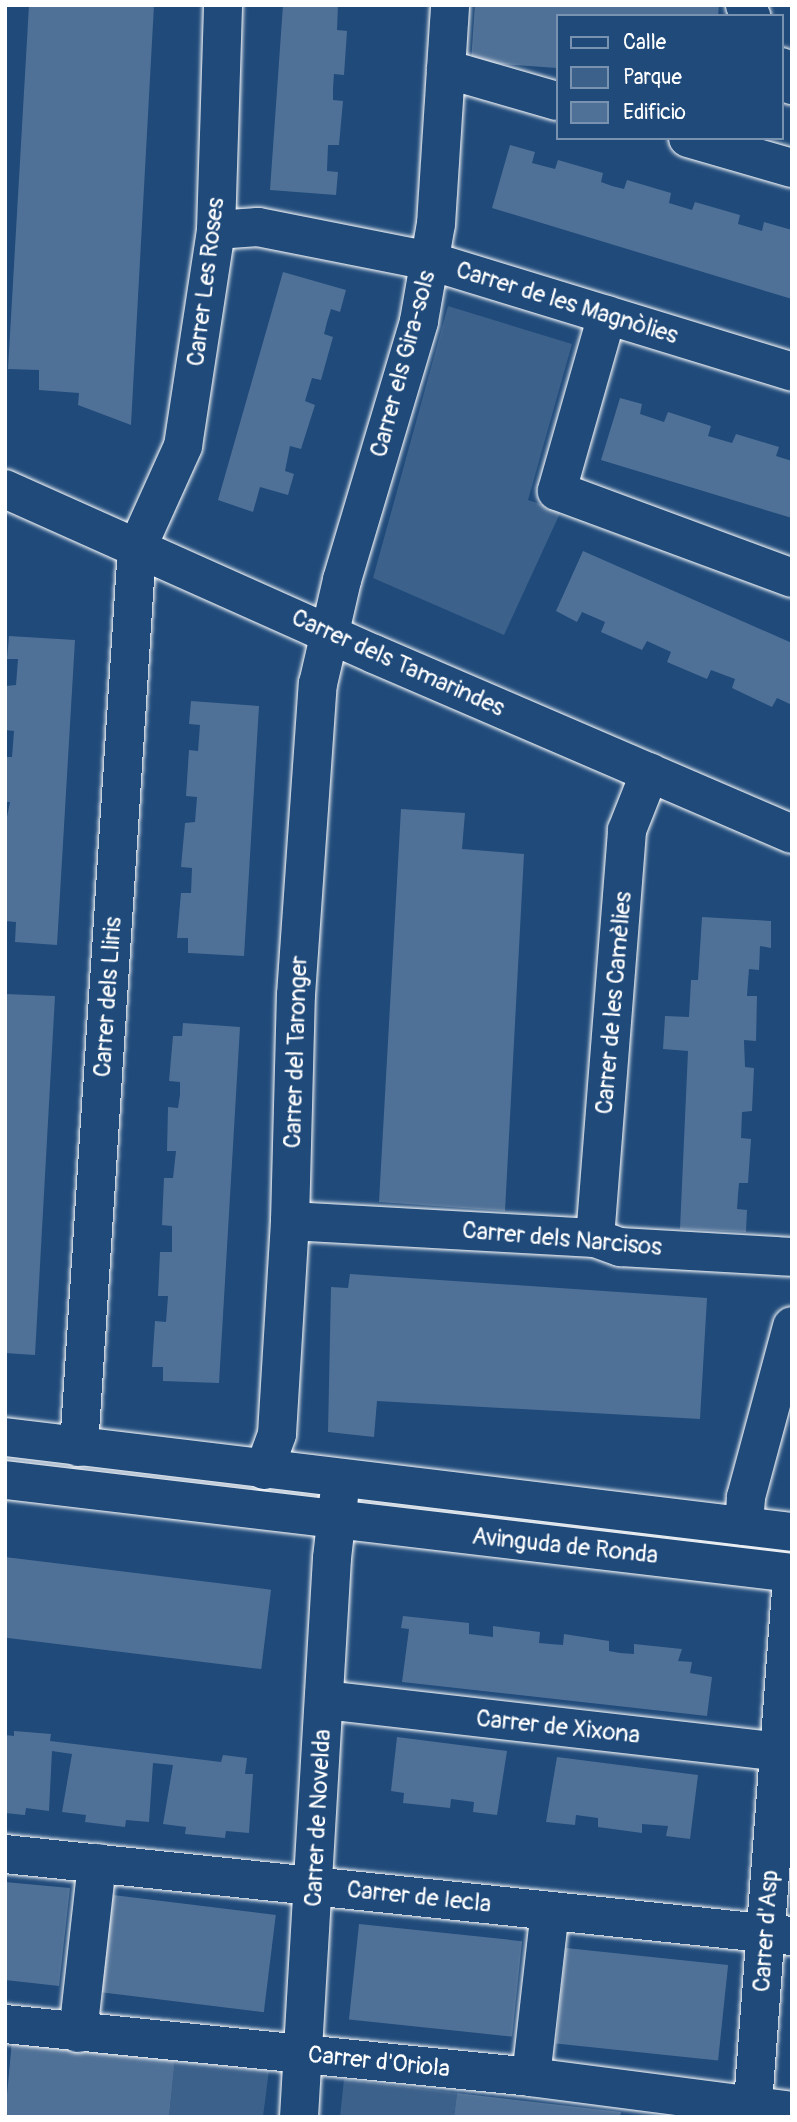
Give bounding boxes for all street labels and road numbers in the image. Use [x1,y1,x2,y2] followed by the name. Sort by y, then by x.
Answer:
[181,196,231,368] street label: Carrer Les Roses
[453,256,681,350] street label: Carrer de les Magnòlies
[364,268,442,460] street label: Carrer els Gira-sols
[287,603,509,723] street label: Carrer dels Tamarindes
[590,890,638,1116] street label: Carrer de les Camèlies
[88,916,128,1078] street label: Carrer dels Lliris
[278,955,314,1149] street label: Carrer del Taronger
[461,1216,663,1262] street label: Carrer dels Narcisos
[471,1522,659,1570] street label: Avinguda de Ronda
[475,1704,641,1750] street label: Carrer de Xixona
[299,1729,337,1907] street label: Carrer de Novelda
[747,1869,785,1993] street label: Carrer d'Asp
[345,1875,493,1919] street label: Carrer de Iecla
[307,2040,451,2084] street label: Carrer d'Oriola

